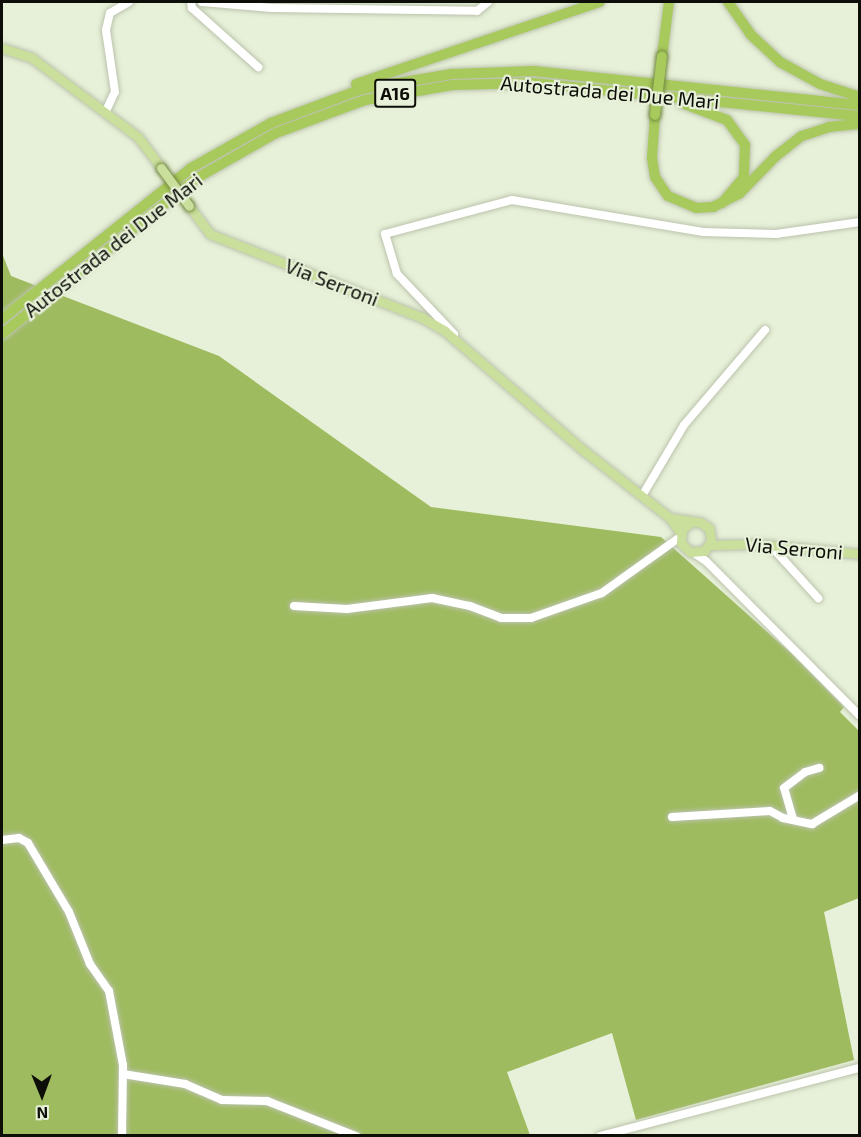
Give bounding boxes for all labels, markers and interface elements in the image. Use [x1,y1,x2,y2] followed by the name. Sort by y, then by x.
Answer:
[500,70,720,114] street label: Autostrada dei Due Mari
[374,78,416,108] road number: A16
[19,168,207,322] street label: Autostrada dei Due Mari
[282,253,382,311] street label: Via Serroni
[744,532,844,564] street label: Via Serroni
[12,1065,72,1125] north arrow
[36,1104,48,1123] text: N

